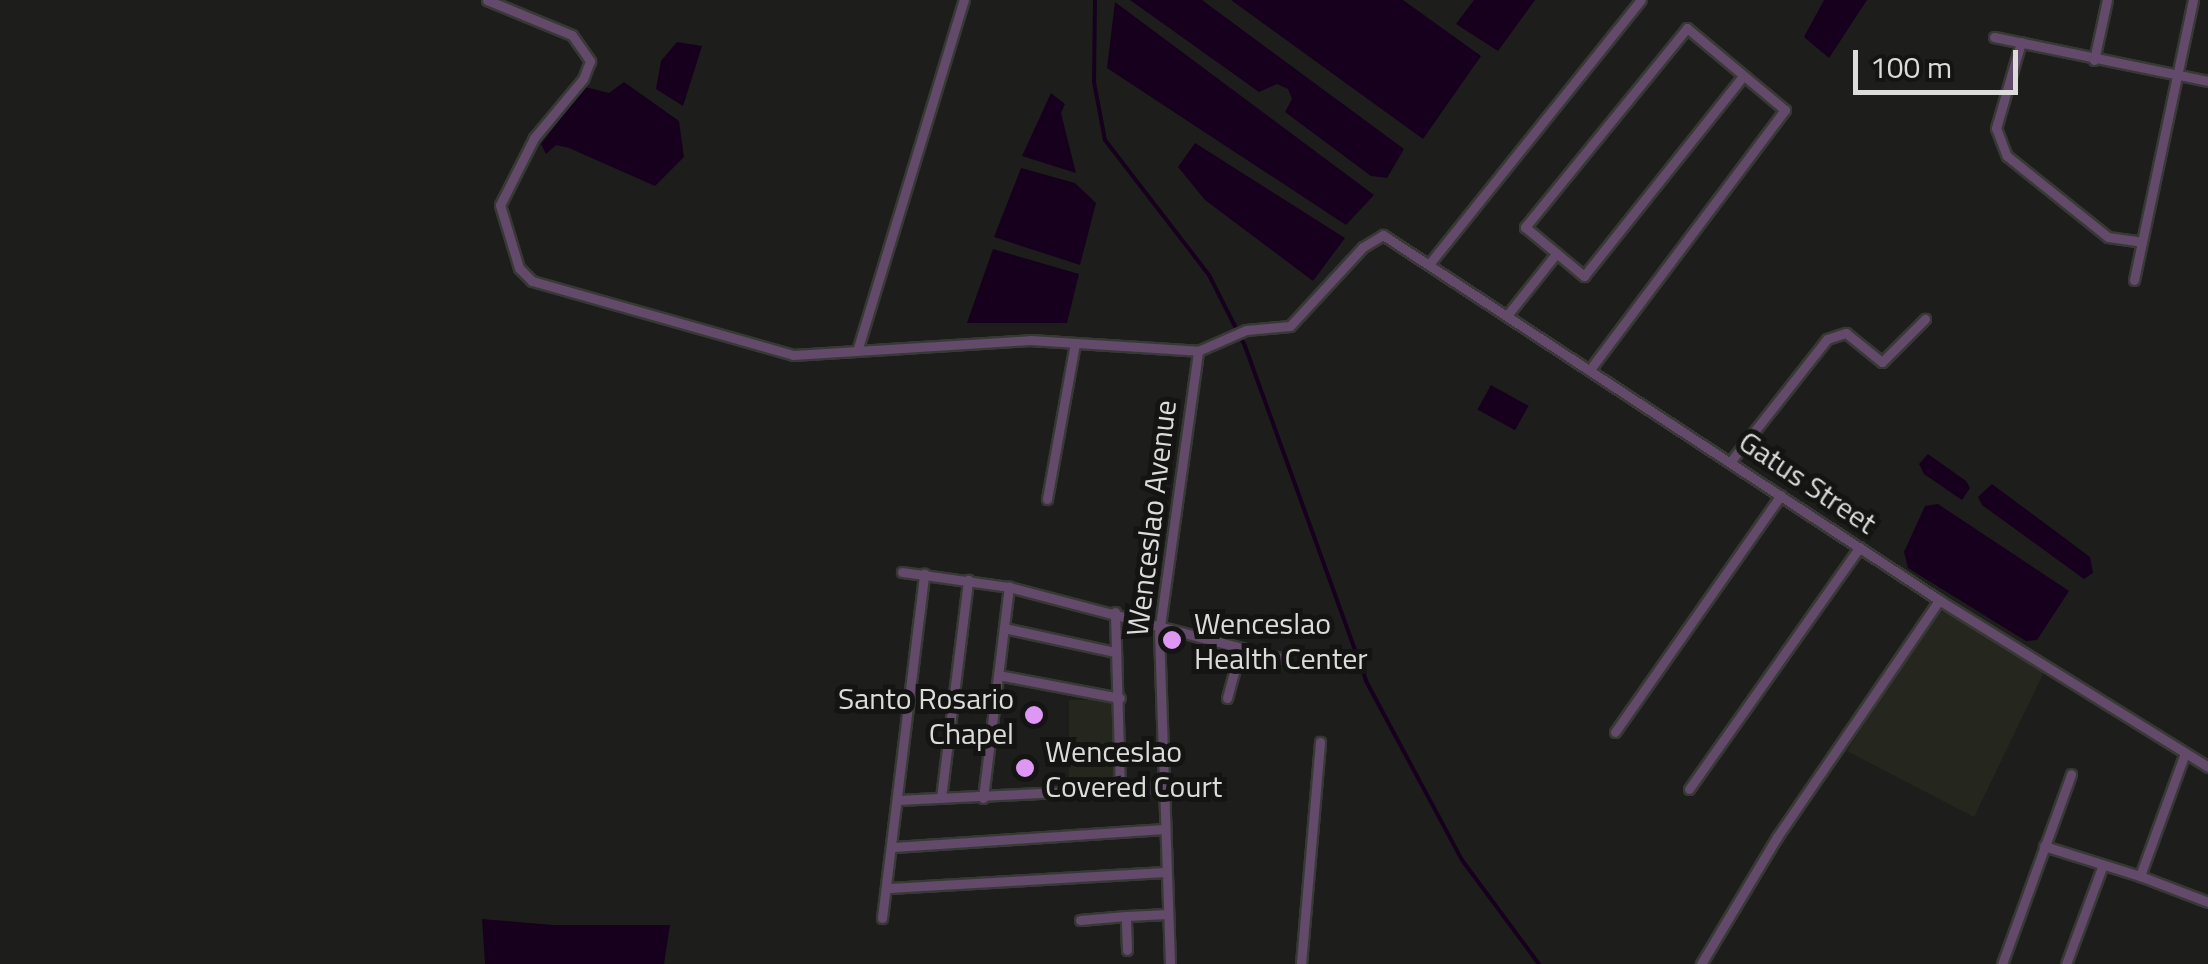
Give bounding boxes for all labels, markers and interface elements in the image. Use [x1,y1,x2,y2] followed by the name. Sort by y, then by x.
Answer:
[1858,30,2023,92] scale bar
[1870,44,1952,90] text: 100 m
[1119,398,1183,638] street label: Wenceslao Avenue
[1732,423,1884,541] street label: Gatus Street
[1194,605,1368,676] place label: Wenceslao Health Center
[1159,627,1185,653] marker: Wenceslao Health Center
[838,680,1014,750] place label: Santo Rosario Chapel
[1023,704,1045,726] marker: Santo Rosario Chapel
[1045,733,1222,804] place label: Wenceslao Covered Court
[1014,757,1036,779] marker: Wenceslao Covered Court

